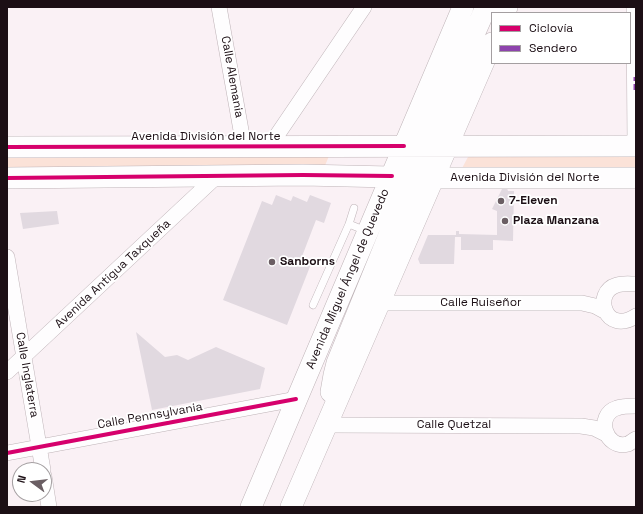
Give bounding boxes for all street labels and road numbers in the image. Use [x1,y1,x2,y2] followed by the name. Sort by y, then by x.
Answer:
[218,35,246,119] street label: Calle Alemania
[131,130,281,144] street label: Avenida División del Norte
[450,171,600,185] street label: Avenida División del Norte
[303,187,393,371] street label: Avenida Miguel Ángel de Quevedo
[52,217,174,331] street label: Avenida Antigua Taxqueña
[440,296,522,310] street label: Calle Ruiseñor
[12,331,42,419] street label: Calle Inglaterra
[96,400,204,432] street label: Calle Pennsylvania
[417,418,491,432] street label: Calle Quetzal

